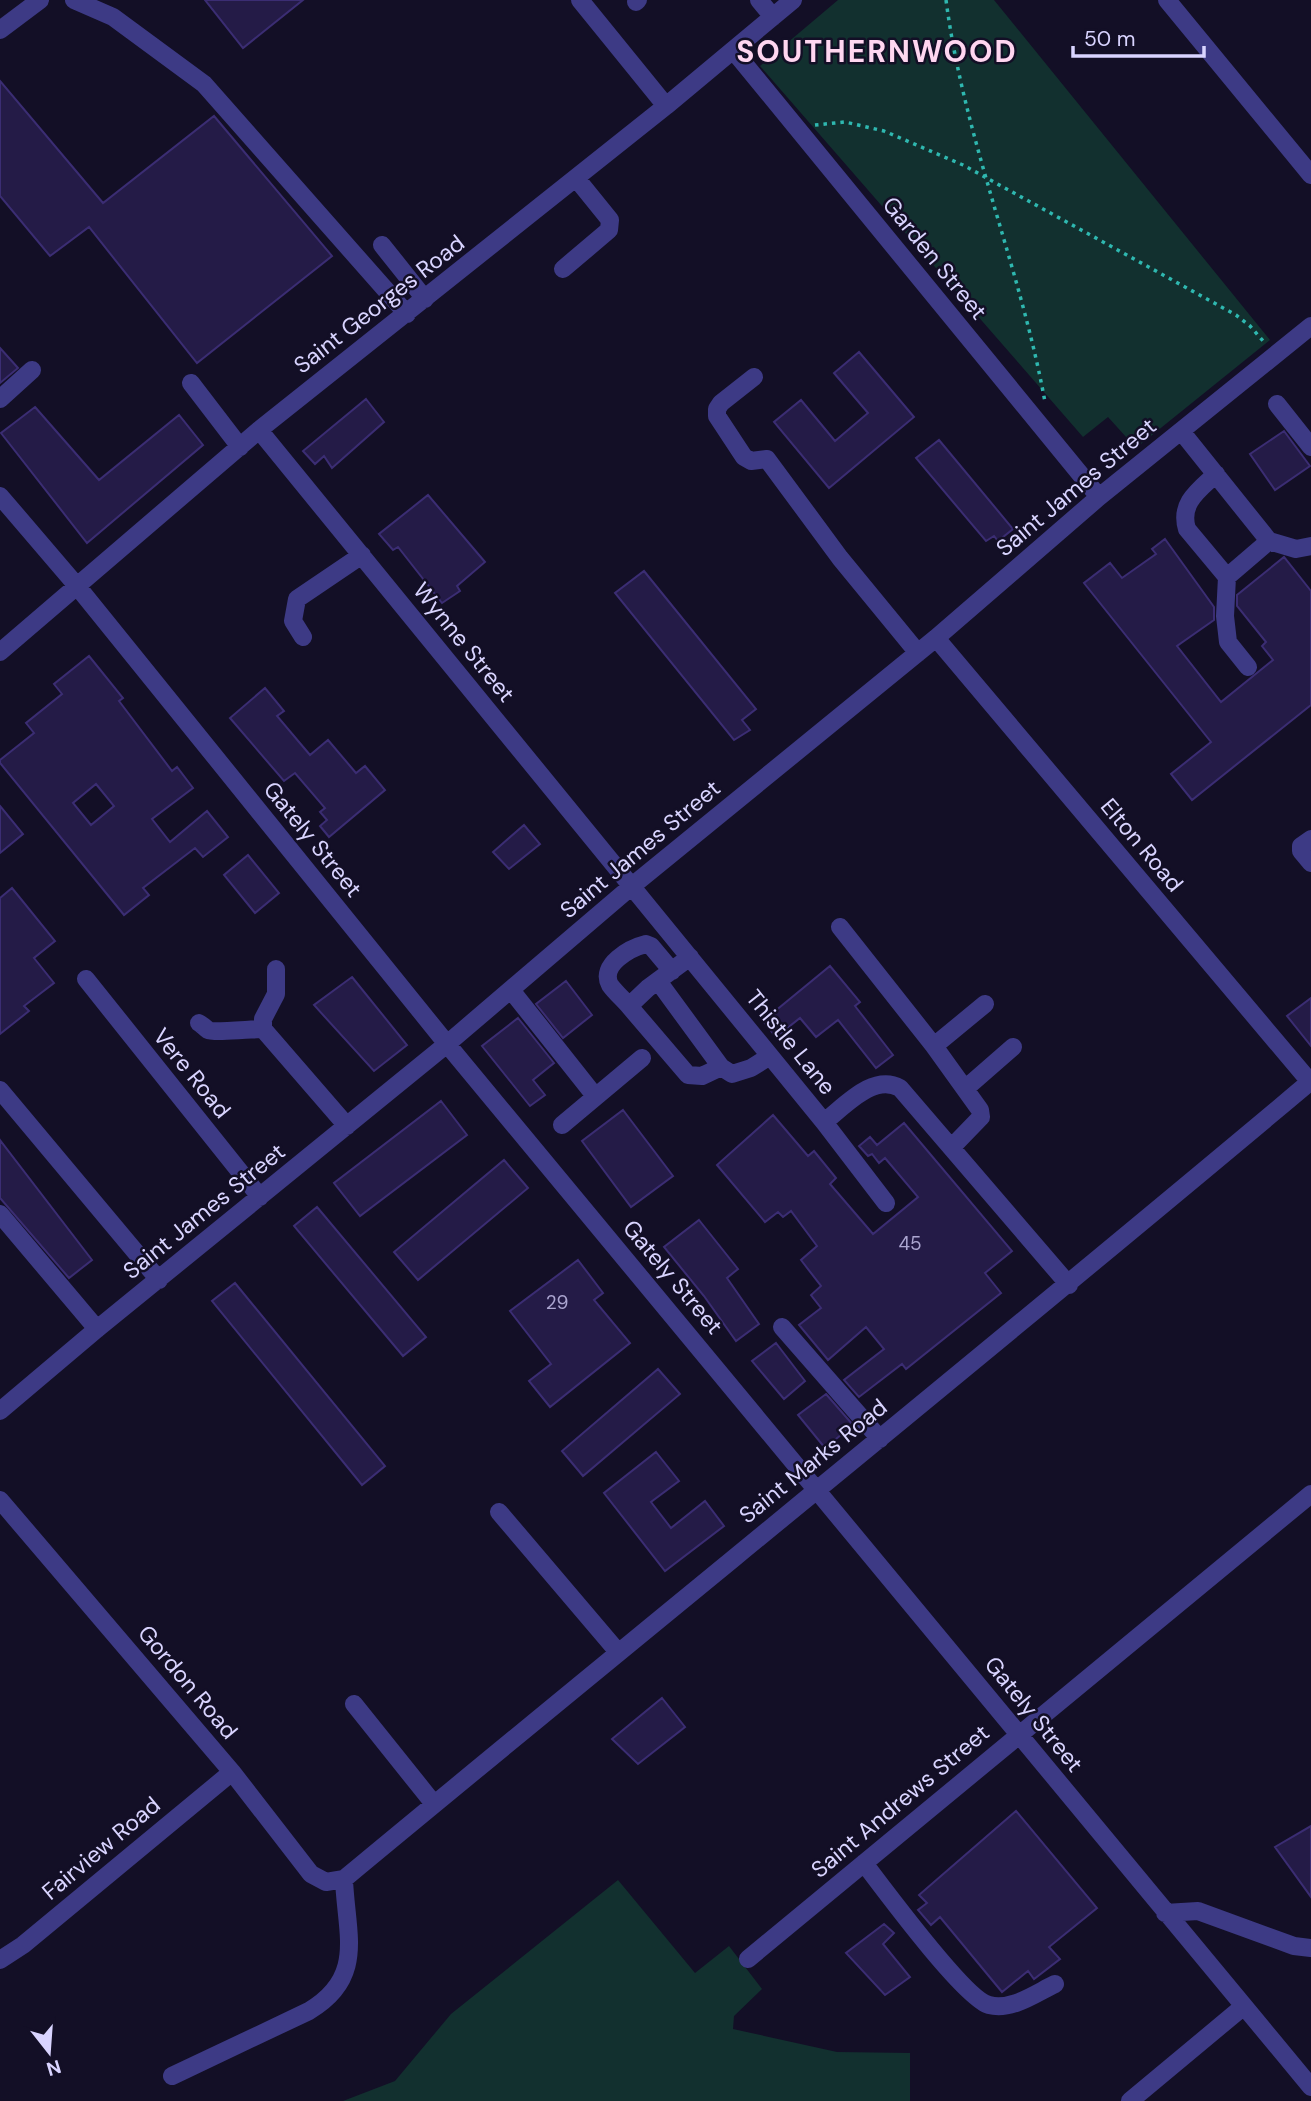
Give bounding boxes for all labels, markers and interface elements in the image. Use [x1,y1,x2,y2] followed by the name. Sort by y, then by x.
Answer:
[1073,14,1204,58] scale bar
[1084,25,1135,53] text: 50 m
[736,32,1018,71] district label: SOUTHERNWOOD
[876,190,994,326] street label: Garden Street
[288,228,470,380] street label: Saint Georges Road
[990,411,1162,563] street label: Saint James Street
[406,576,522,708] street label: Wynne Street
[554,773,726,925] street label: Saint James Street
[257,775,369,903] street label: Gately Street
[1094,792,1190,898] street label: Elton Road
[739,983,843,1101] street label: Thistle Lane
[146,1022,238,1124] street label: Vere Road
[117,1136,291,1286] street label: Saint James Street
[616,1214,730,1340] street label: Gately Street
[898,1231,922,1256] house number: 45
[546,1290,568,1315] house number: 29
[733,1392,893,1530] street label: Saint Marks Road
[131,1619,245,1745] street label: Gordon Road
[978,1650,1090,1778] street label: Gately Street
[805,1718,995,1884] street label: Saint Andrews Street
[36,1790,166,1906] street label: Fairview Road
[14,2017,84,2087] north arrow
[44,2054,64,2082] text: N

